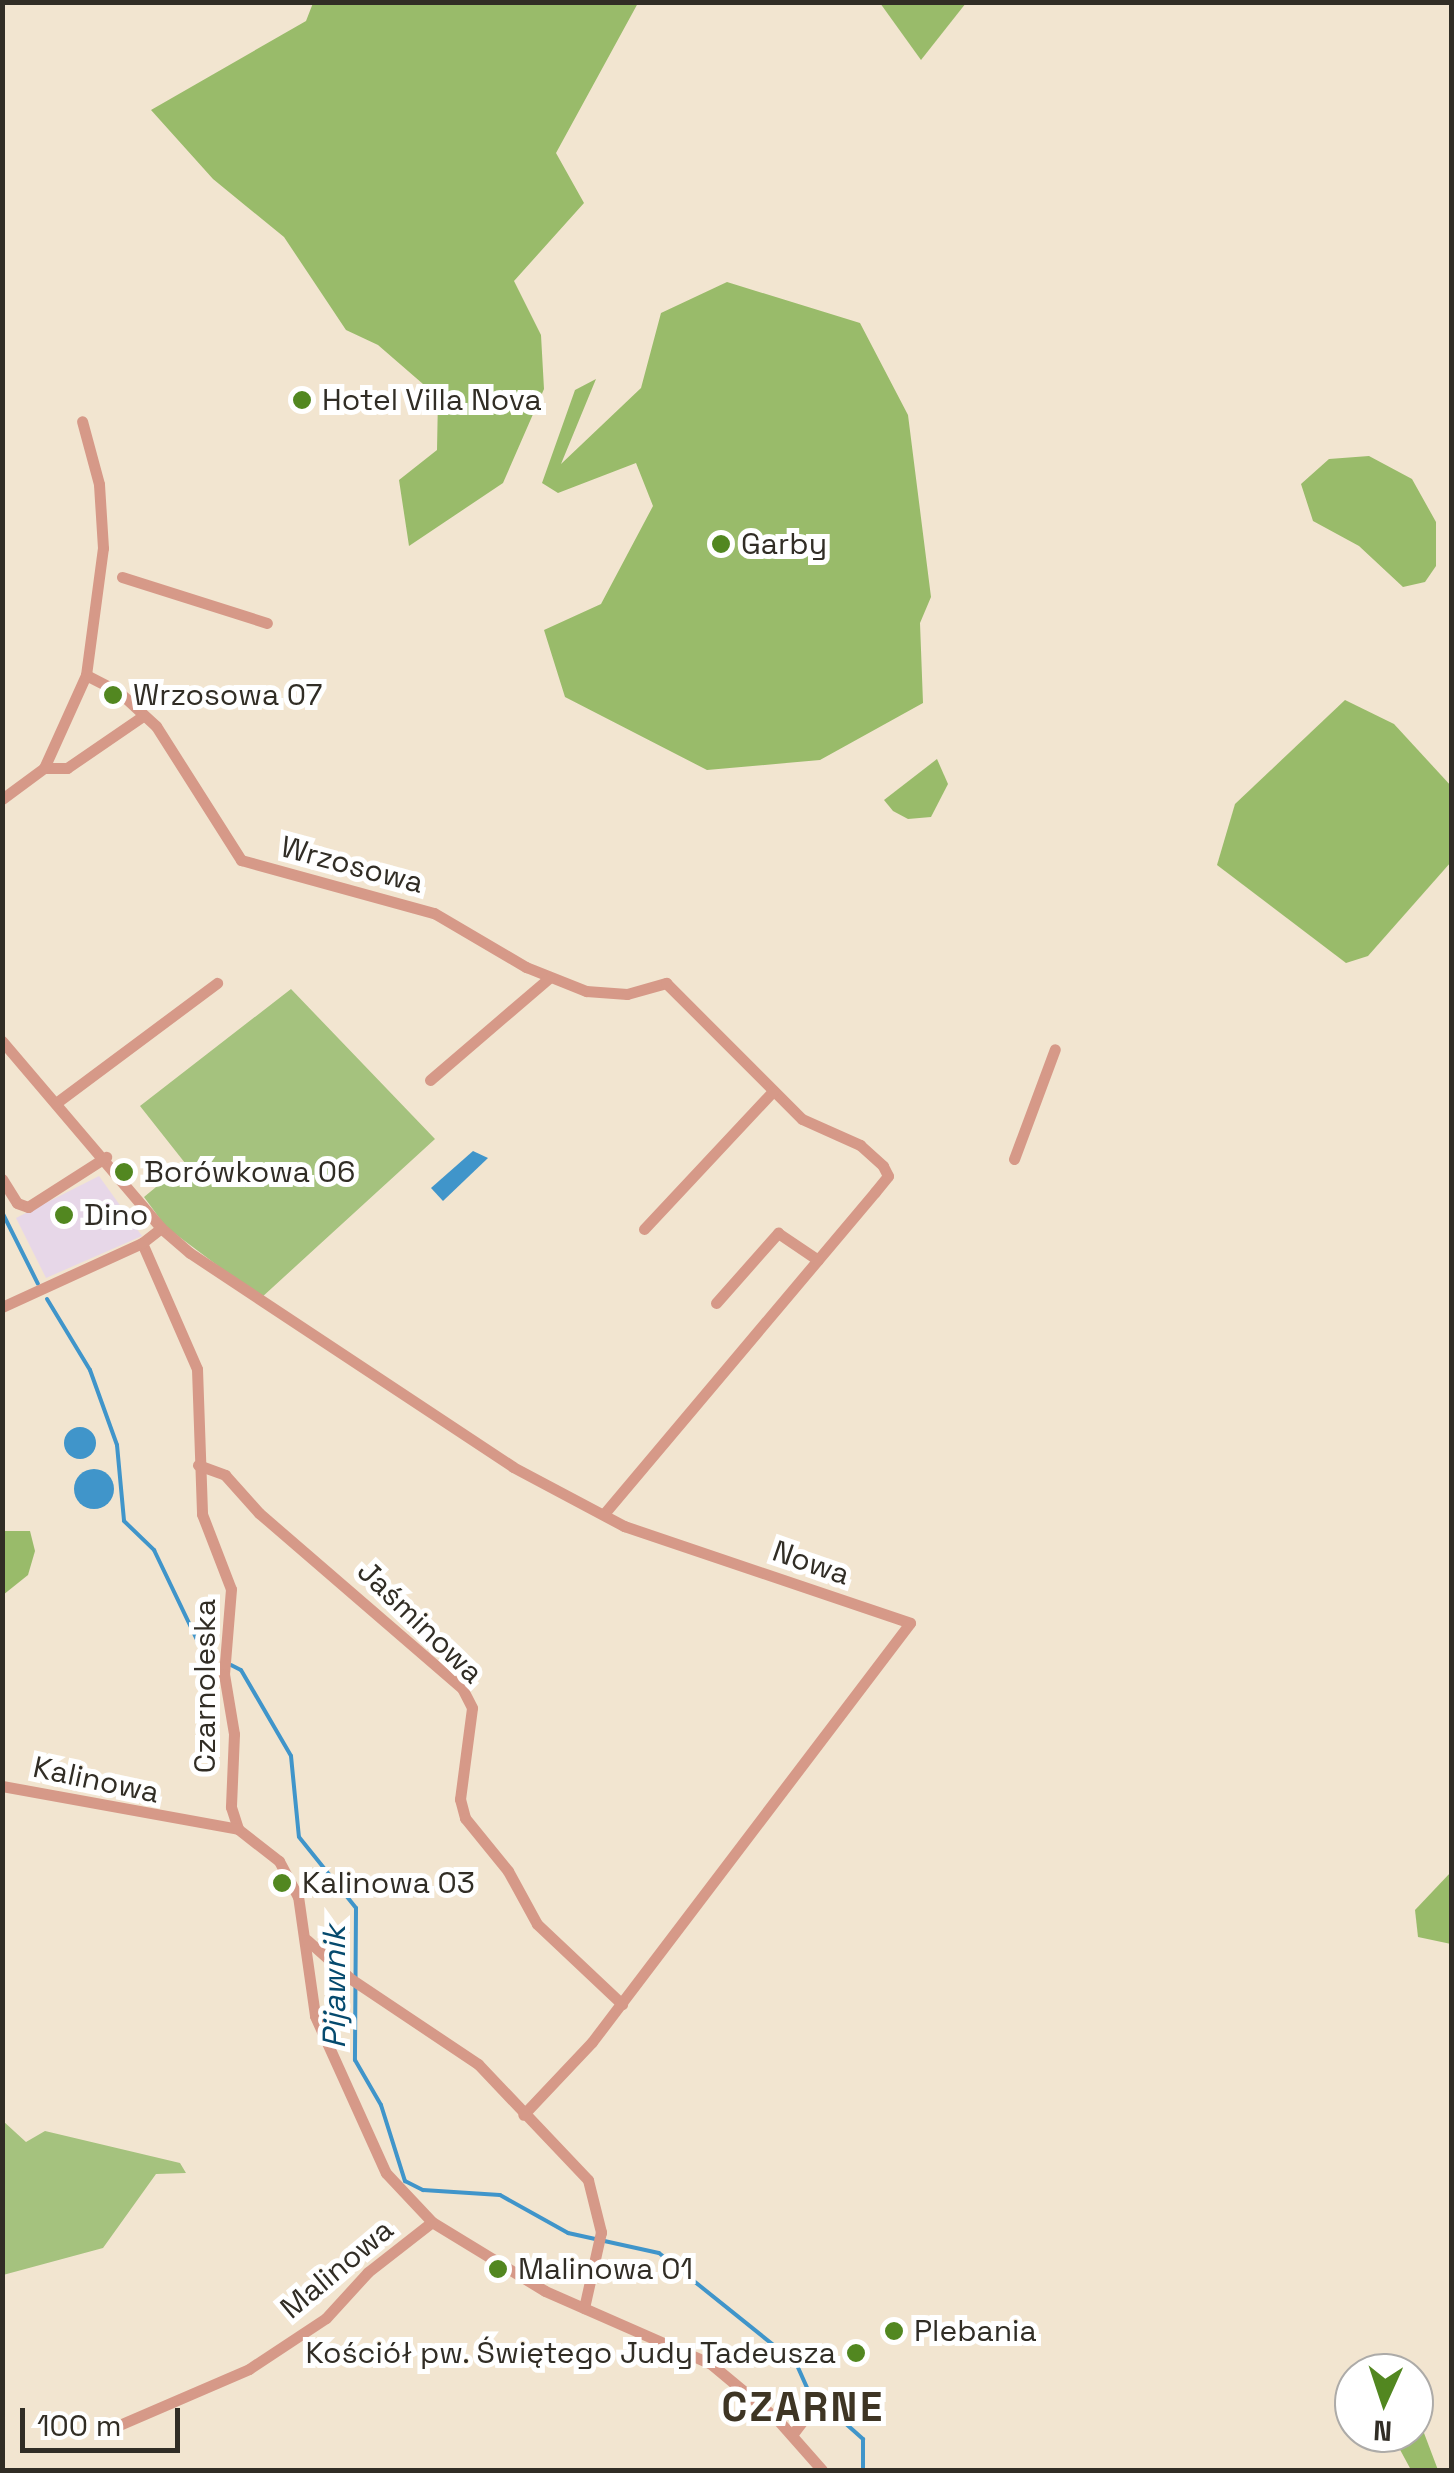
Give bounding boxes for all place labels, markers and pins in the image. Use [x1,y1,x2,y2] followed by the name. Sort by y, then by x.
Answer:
[322,382,542,418] place label: Hotel Villa Nova
[291,389,313,411] marker: Hotel Villa Nova
[741,526,827,562] place label: Garby
[710,533,732,555] marker: Garby
[133,677,322,713] place label: Wrzosowa 07
[102,684,124,706] marker: Wrzosowa 07
[144,1154,355,1190] place label: Borówkowa 06
[113,1161,135,1183] marker: Borówkowa 06
[84,1197,148,1233] place label: Dino
[53,1204,75,1226] marker: Dino
[302,1865,475,1901] place label: Kalinowa 03
[271,1872,293,1894] marker: Kalinowa 03
[518,2251,693,2287] place label: Malinowa 01
[487,2258,509,2280] marker: Malinowa 01
[914,2313,1037,2349] place label: Plebania
[883,2320,905,2342] marker: Plebania
[304,2335,836,2371] place label: Kościół pw. Świętego Judy Tadeusza
[845,2342,867,2364] marker: Kościół pw. Świętego Judy Tadeusza

